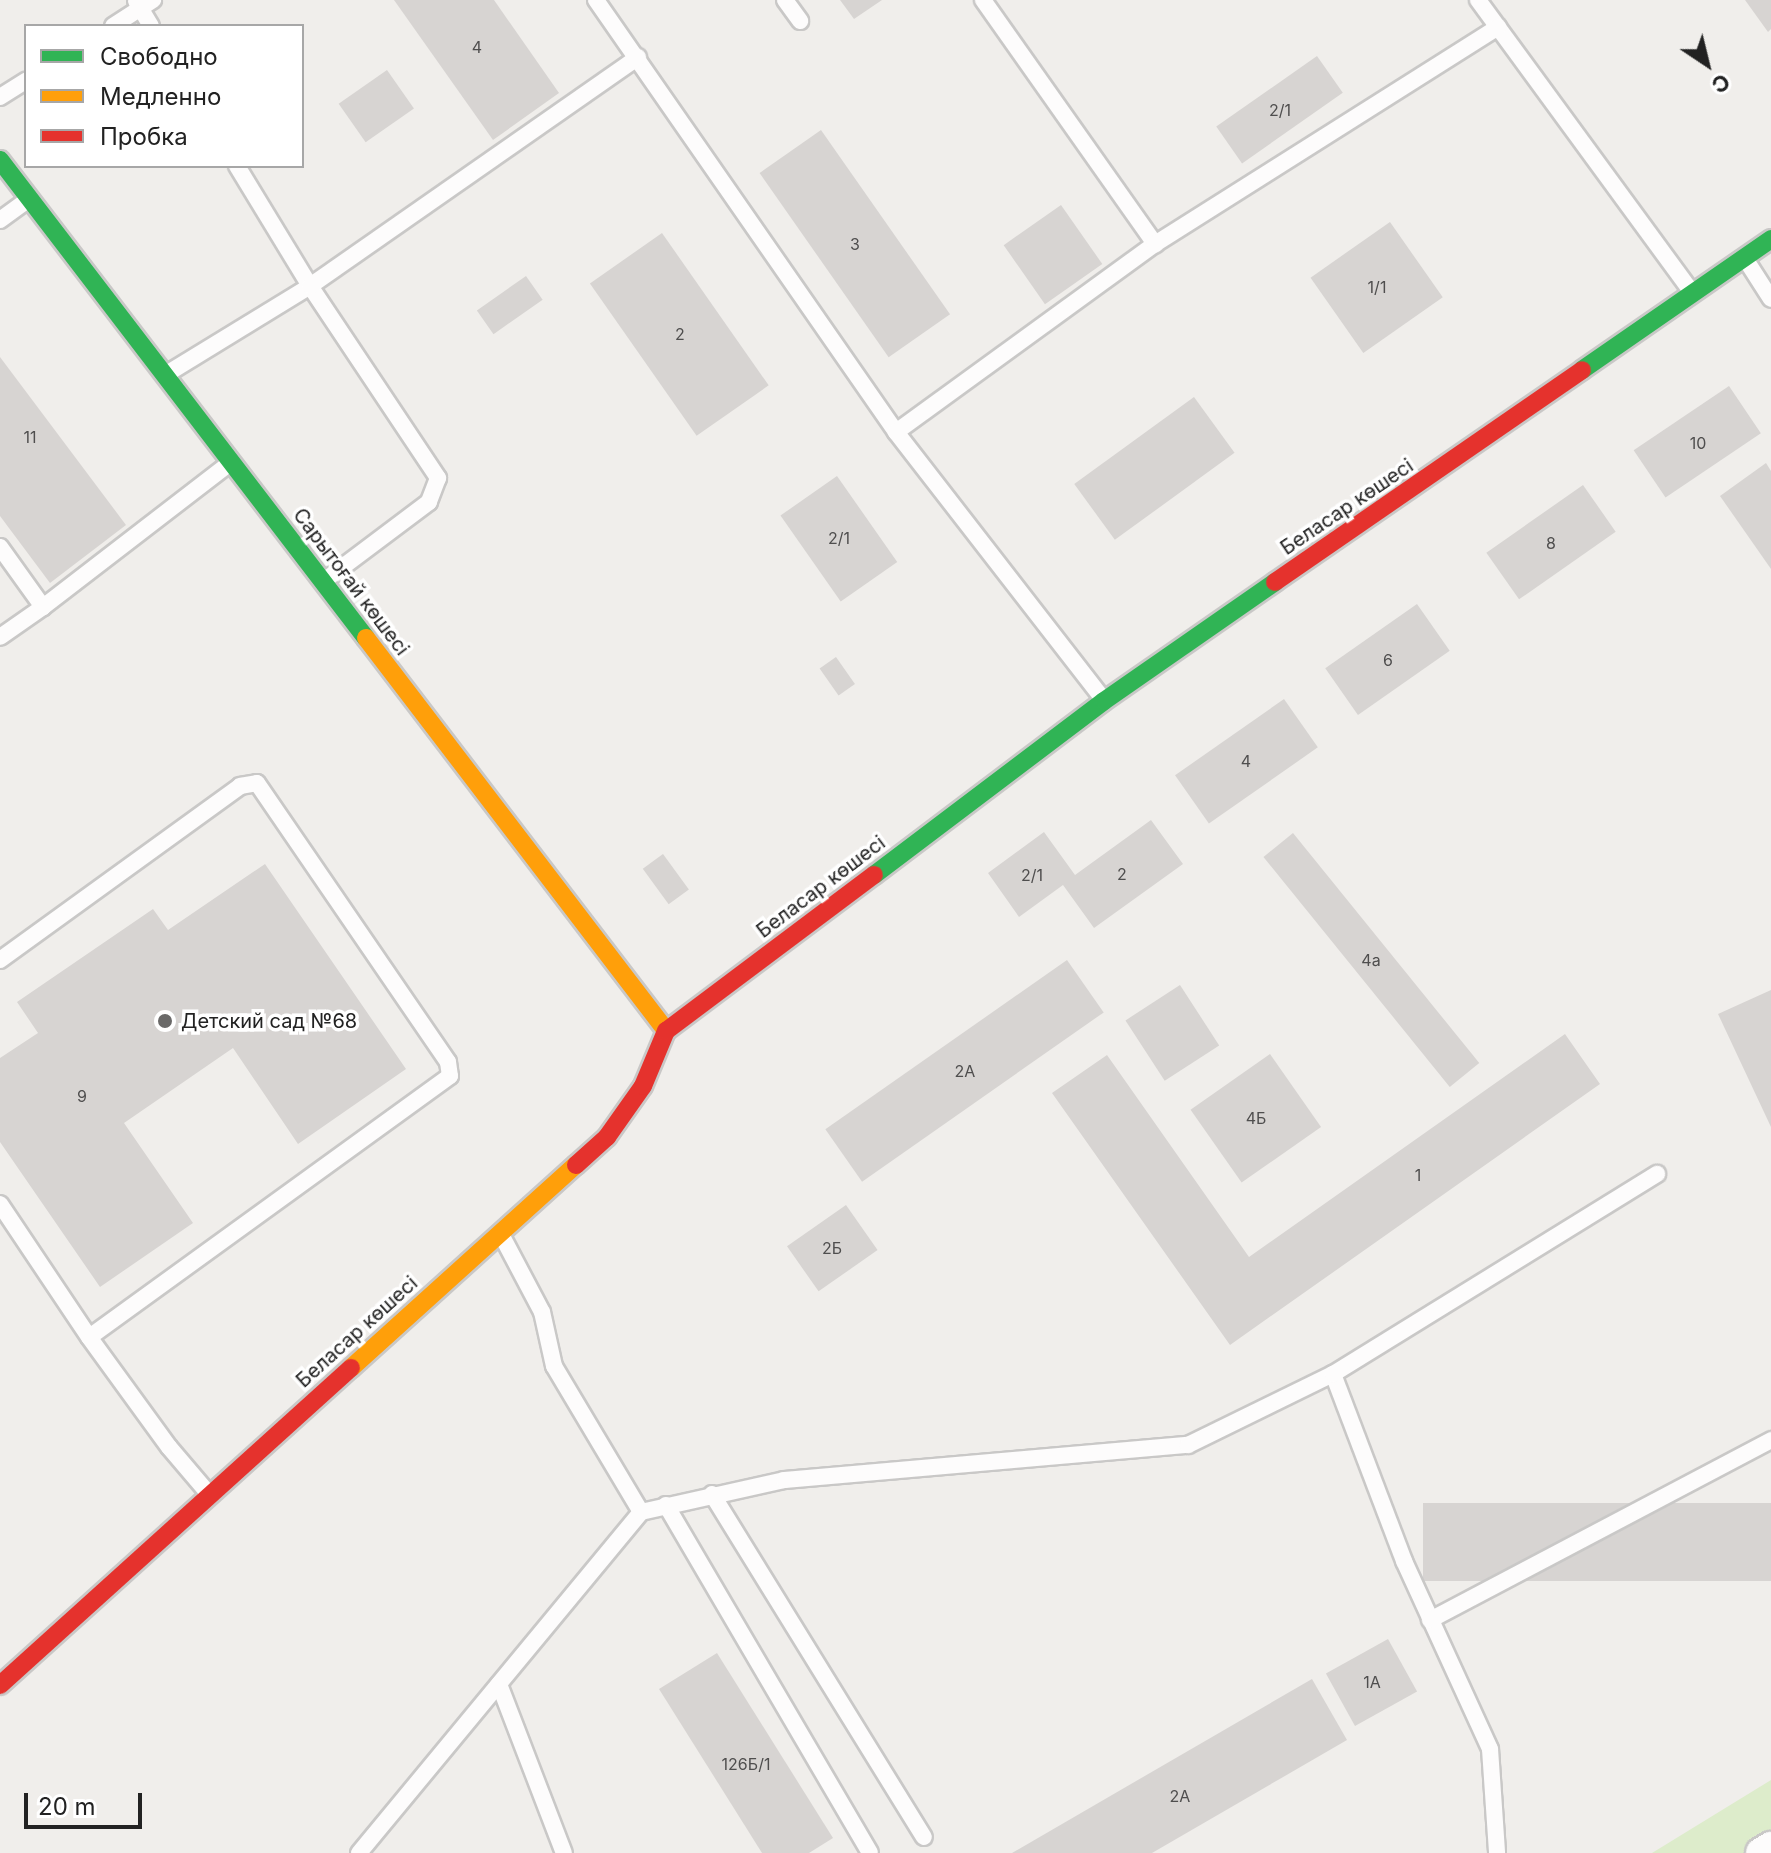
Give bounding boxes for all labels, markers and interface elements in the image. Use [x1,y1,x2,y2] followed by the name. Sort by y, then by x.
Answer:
[24,24,304,168] legend
[1667,24,1747,104] north arrow
[472,37,482,57] house number: 4
[100,42,218,71] text: Свободно
[1707,68,1735,99] text: С
[100,82,221,111] text: Медленно
[1269,100,1291,120] house number: 2/1
[100,122,188,151] text: Пробка
[850,234,860,254] house number: 3
[1368,277,1386,297] house number: 1/1
[675,324,685,344] house number: 2
[23,427,37,447] house number: 11
[1690,433,1706,453] house number: 10
[1276,454,1418,560] street label: Беласар көшесі
[288,504,414,660] street label: Сарытоғай көшесі
[828,528,850,548] house number: 2/1
[1546,533,1556,553] house number: 8
[1383,650,1393,670] house number: 6
[1241,751,1251,771] house number: 4
[752,831,890,943] street label: Беласар көшесі
[1117,864,1127,884] house number: 2
[1021,865,1043,885] house number: 2/1
[1361,950,1381,970] house number: 4а
[181,1009,357,1033] place label: Детский сад №68
[156,1012,174,1030] marker: Детский сад №68
[955,1061,975,1081] house number: 2А
[77,1086,87,1106] house number: 9
[1246,1108,1266,1128] house number: 4Б
[1415,1165,1421,1185] house number: 1
[822,1238,842,1258] house number: 2Б
[291,1271,423,1393] street label: Беласар көшесі
[1363,1672,1381,1692] house number: 1А
[722,1754,770,1774] house number: 126Б/1
[28,1777,146,1827] scale bar
[1170,1786,1190,1806] house number: 2А
[38,1792,96,1821] text: 20 m

